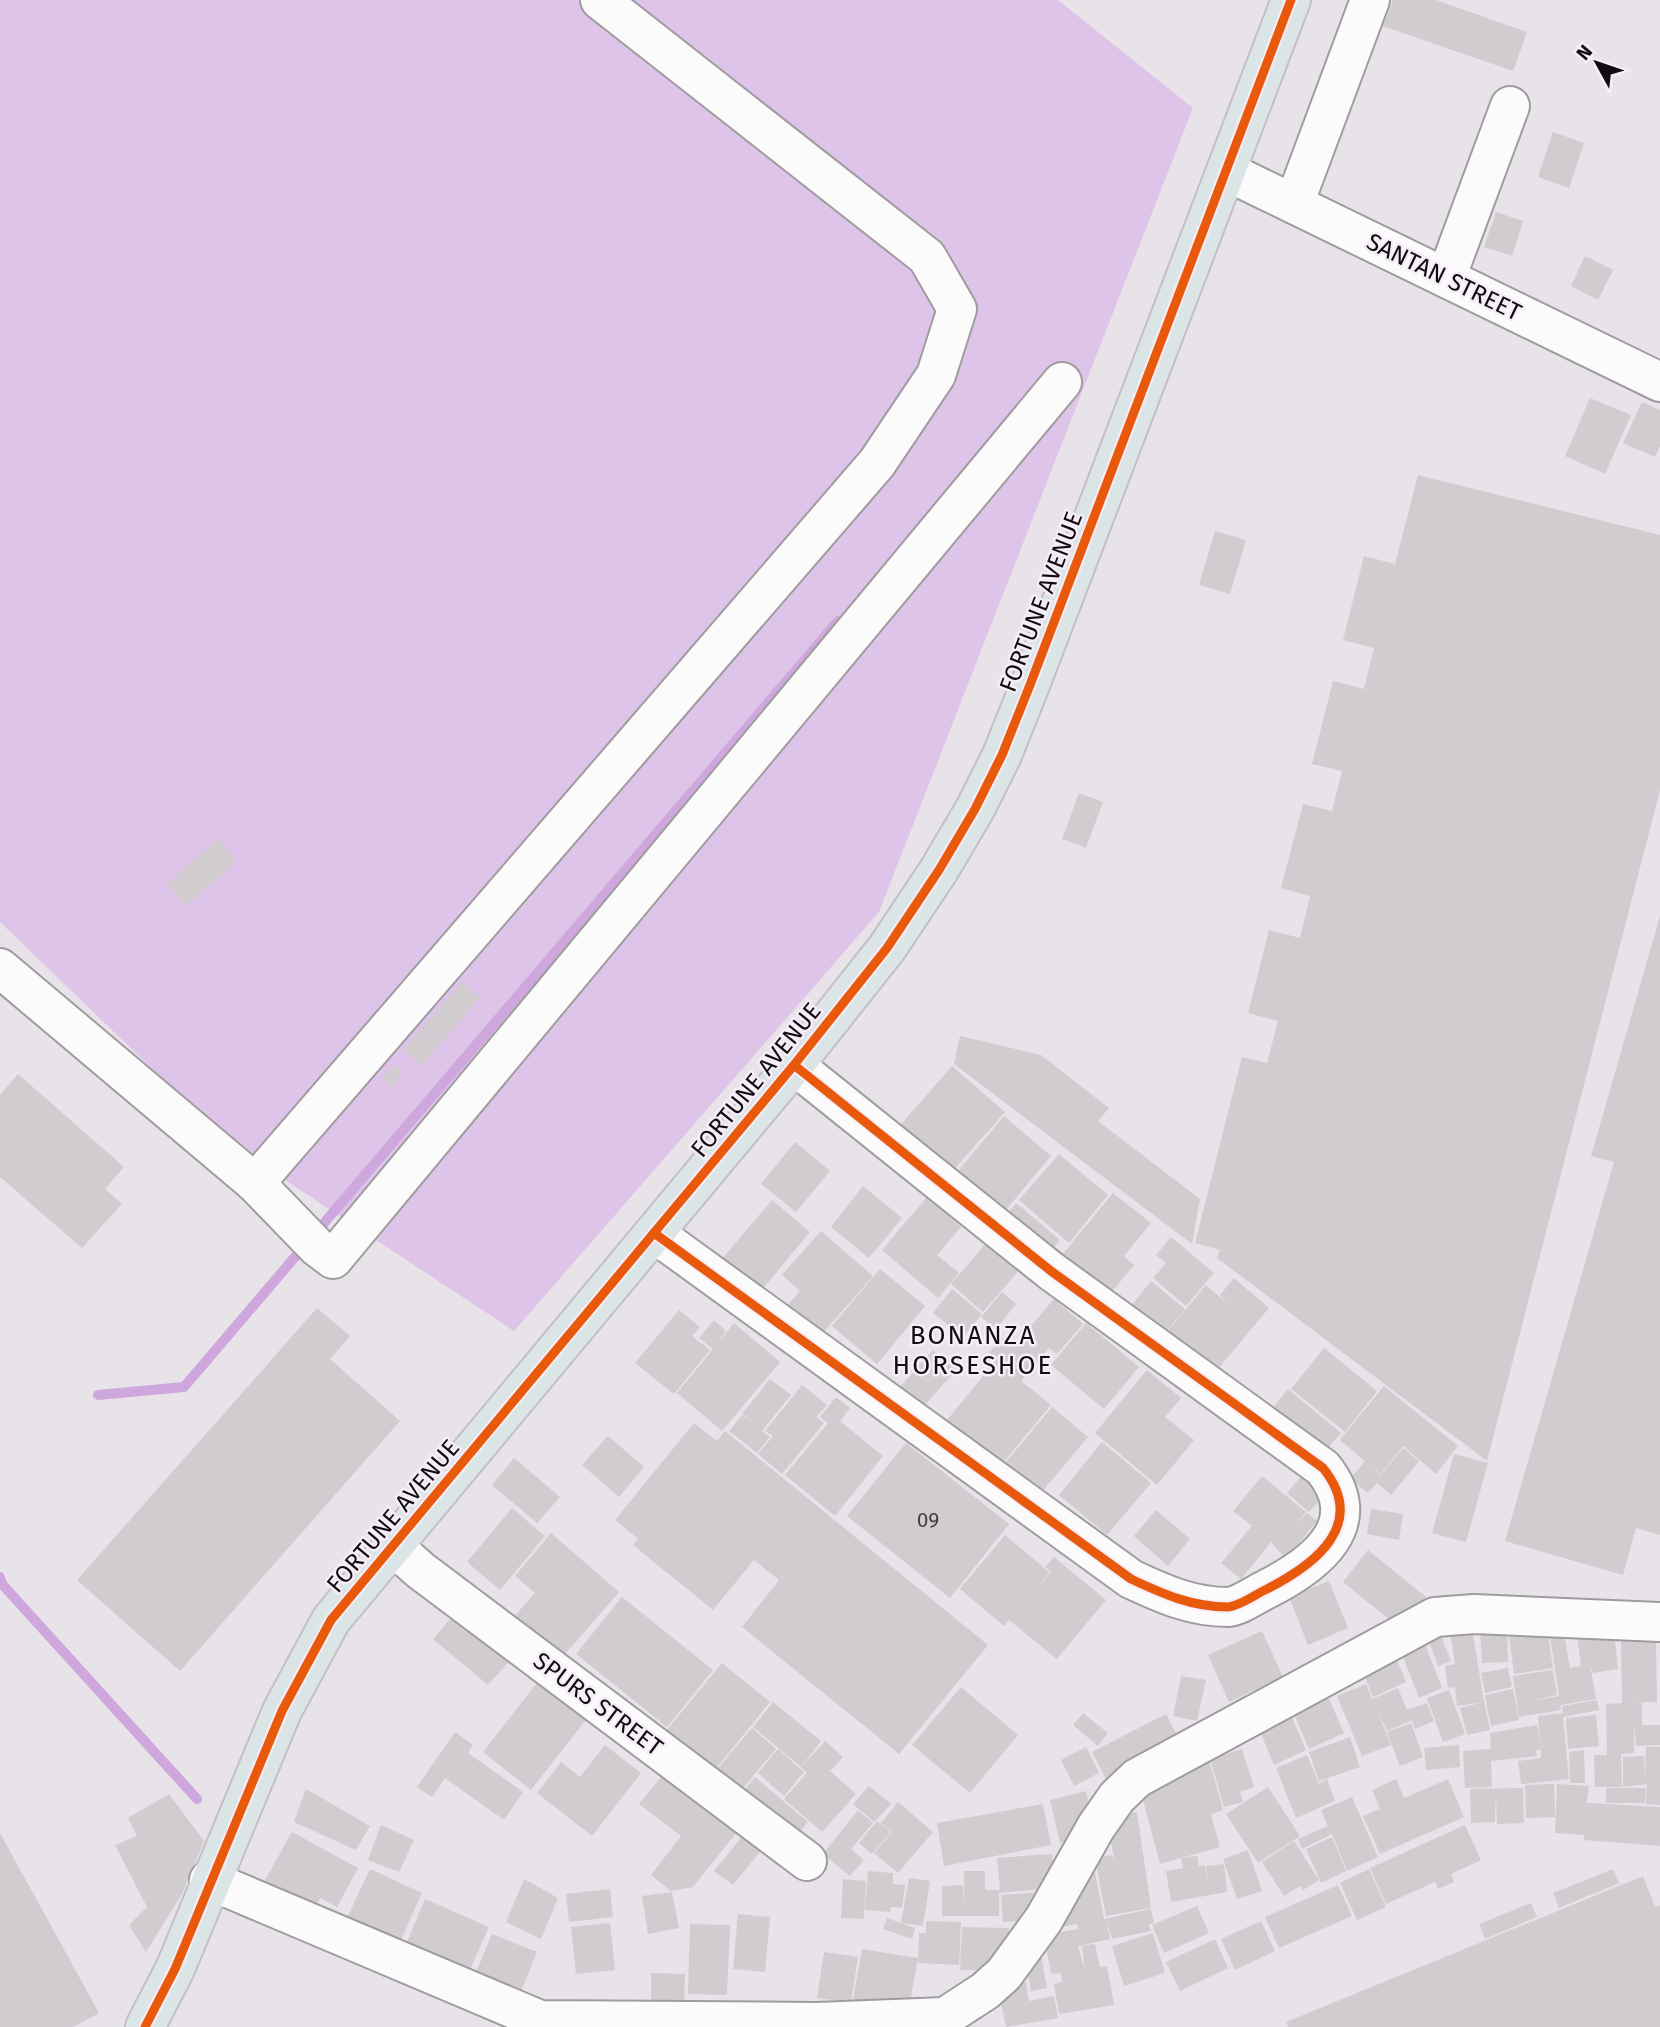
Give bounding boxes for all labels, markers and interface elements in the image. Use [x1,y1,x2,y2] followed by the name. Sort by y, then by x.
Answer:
[1562,28,1632,98] north arrow
[1571,40,1597,65] text: N
[1362,228,1526,327] street label: SANTAN STREET
[994,508,1088,696] street label: FORTUNE AVENUE
[685,997,827,1163] street label: FORTUNE AVENUE
[893,1320,1053,1381] district label: BONANZA HORSESHOE
[321,1434,465,1598] street label: FORTUNE AVENUE
[917,1507,939,1533] house number: 09
[528,1646,668,1762] street label: SPURS STREET

